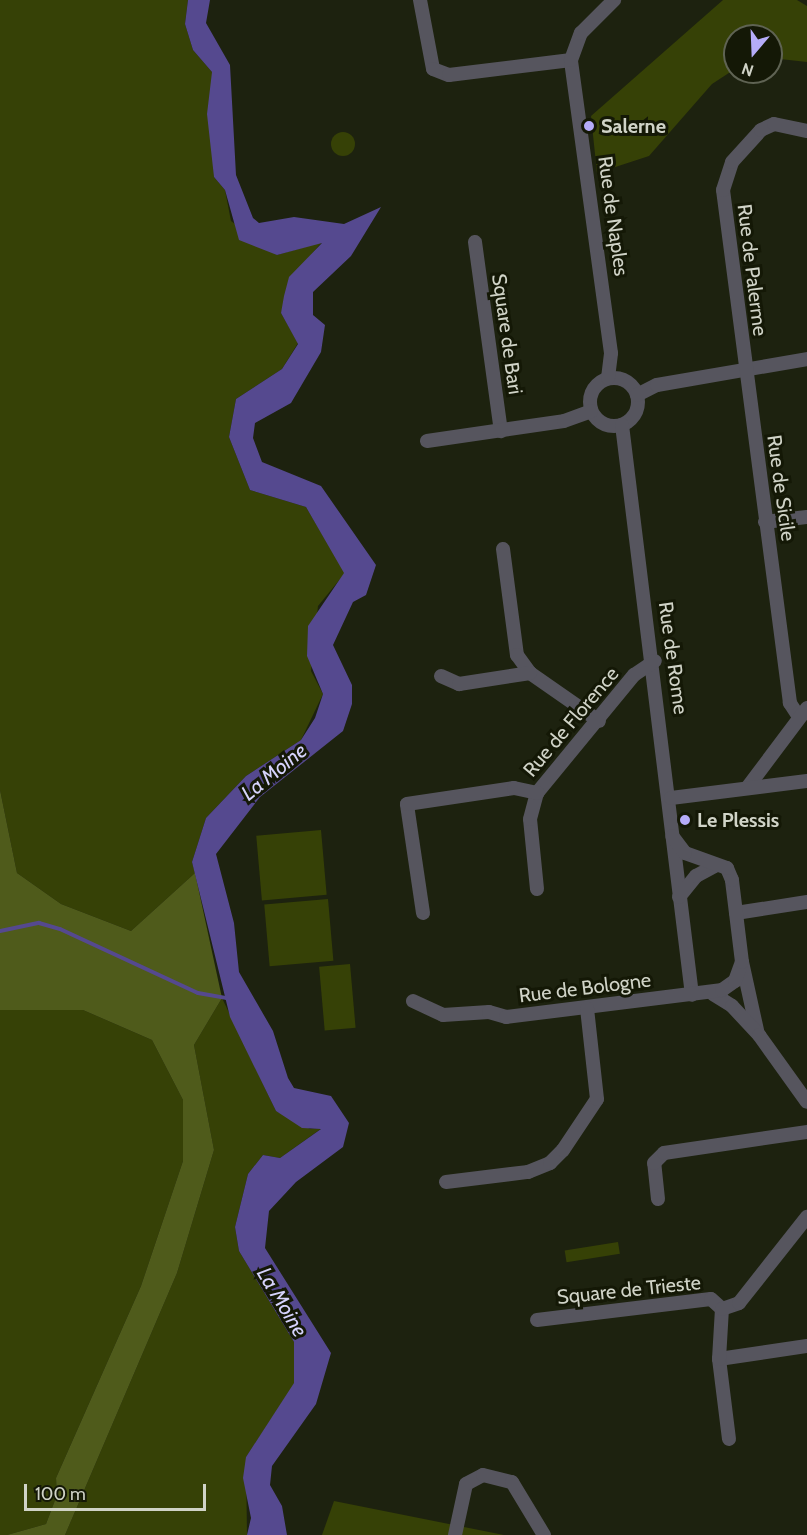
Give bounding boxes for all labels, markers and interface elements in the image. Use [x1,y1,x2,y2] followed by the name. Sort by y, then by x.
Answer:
[723,24,783,84] north arrow
[739,59,756,80] text: N
[601,114,666,138] place label: Salerne
[582,119,596,133] marker: Salerne
[593,155,633,277] street label: Rue de Naples
[732,203,772,337] street label: Rue de Palerme
[487,272,527,396] street label: Square de Bari
[762,433,800,543] street label: Rue de Sicile
[653,600,693,716] street label: Rue de Rome
[518,662,624,782] street label: Rue de Florence
[236,738,312,806] water label: La Moine
[697,808,779,832] place label: Le Plessis
[678,813,692,827] marker: Le Plessis
[518,968,652,1008] street label: Rue de Bologne
[251,1263,313,1341] water label: La Moine
[556,1271,702,1309] street label: Square de Trieste
[27,1472,208,1510] scale bar
[35,1483,86,1505] text: 100 m

